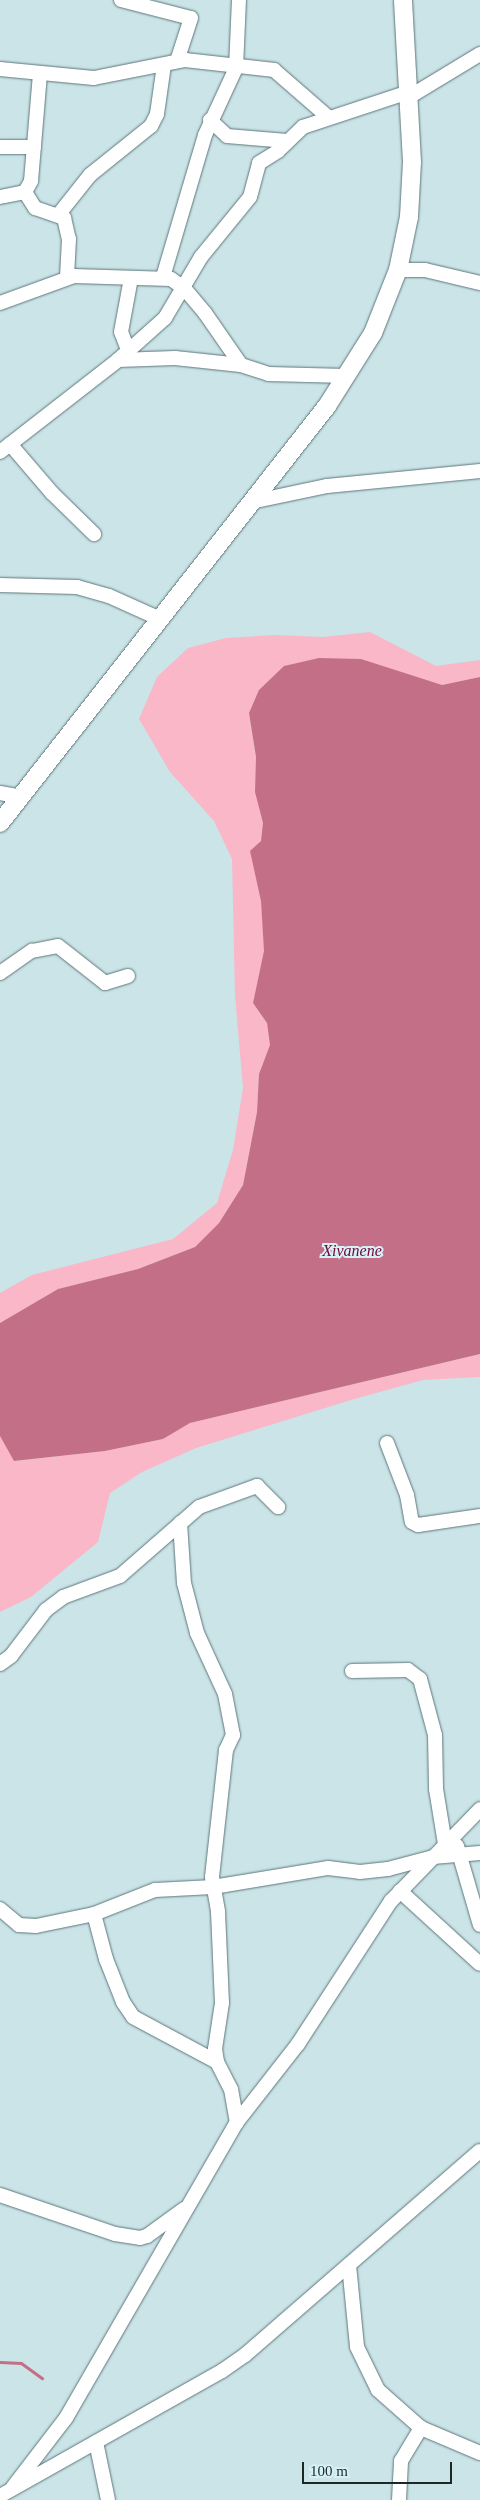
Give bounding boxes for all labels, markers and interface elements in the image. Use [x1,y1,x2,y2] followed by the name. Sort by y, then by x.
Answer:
[322,1241,382,1261] water label: Xivanene
[305,2452,455,2484] scale bar
[310,2463,348,2479] text: 100 m

